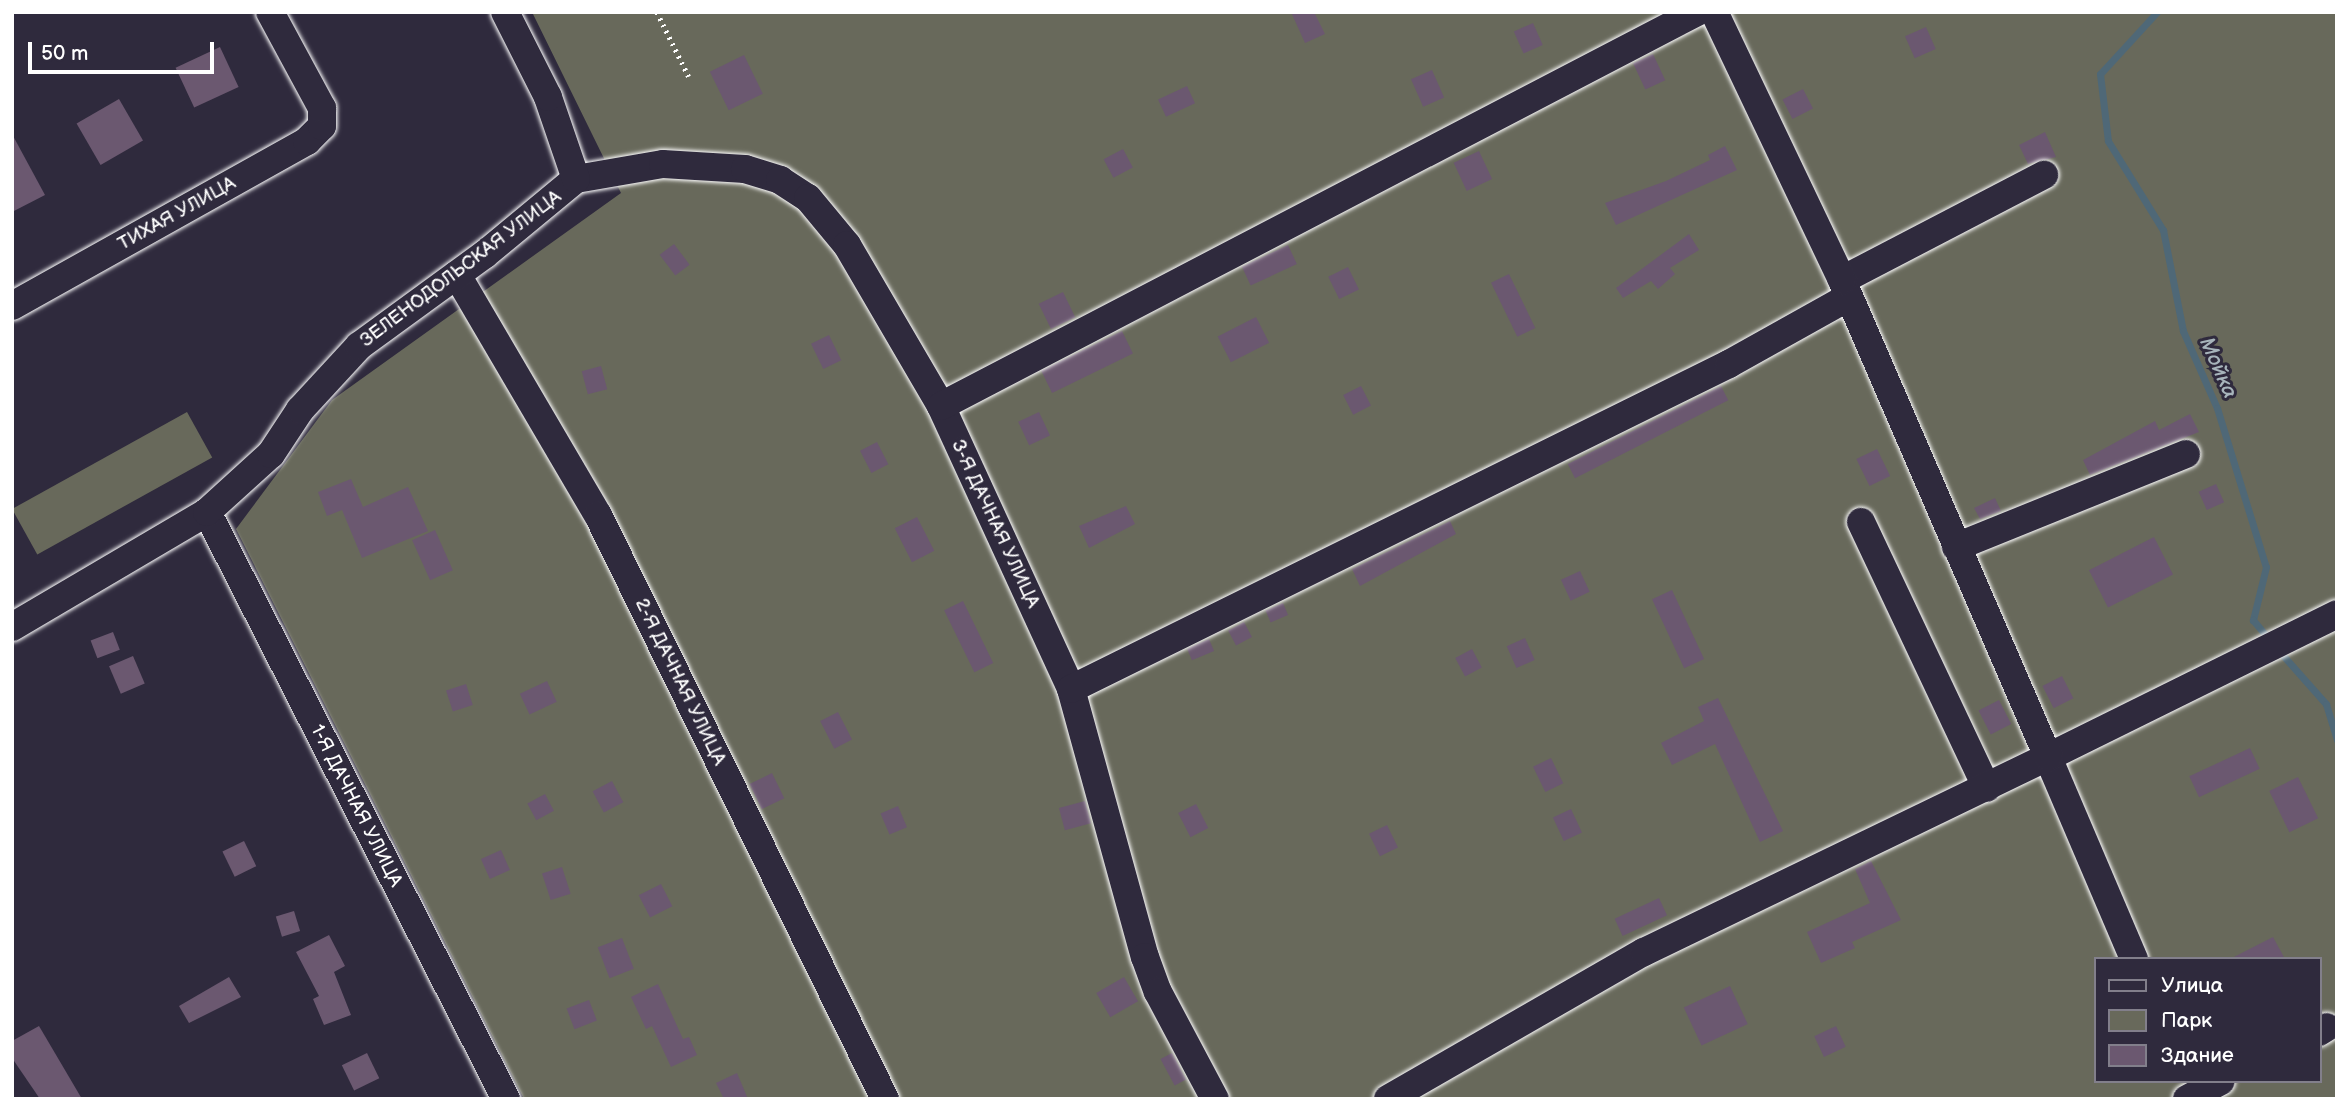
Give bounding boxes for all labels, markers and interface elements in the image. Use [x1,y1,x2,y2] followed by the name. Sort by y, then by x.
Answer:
[32,28,217,72] scale bar
[41,41,88,66] text: 50 m
[114,172,240,256] street label: ТИХАЯ УЛИЦА
[356,186,566,352] street label: ЗЕЛЕНОДОЛЬСКАЯ УЛИЦА
[2193,334,2243,402] water label: Мойка
[946,436,1044,612] street label: 3-Я ДАЧНАЯ УЛИЦА
[630,595,730,769] street label: 2-Я ДАЧНАЯ УЛИЦА
[305,721,407,891] street label: 1-Я ДАЧНАЯ УЛИЦА
[2094,957,2321,1083] legend
[2161,973,2223,998] text: Улица
[2161,1008,2212,1033] text: Парк
[2161,1043,2234,1068] text: Здание

